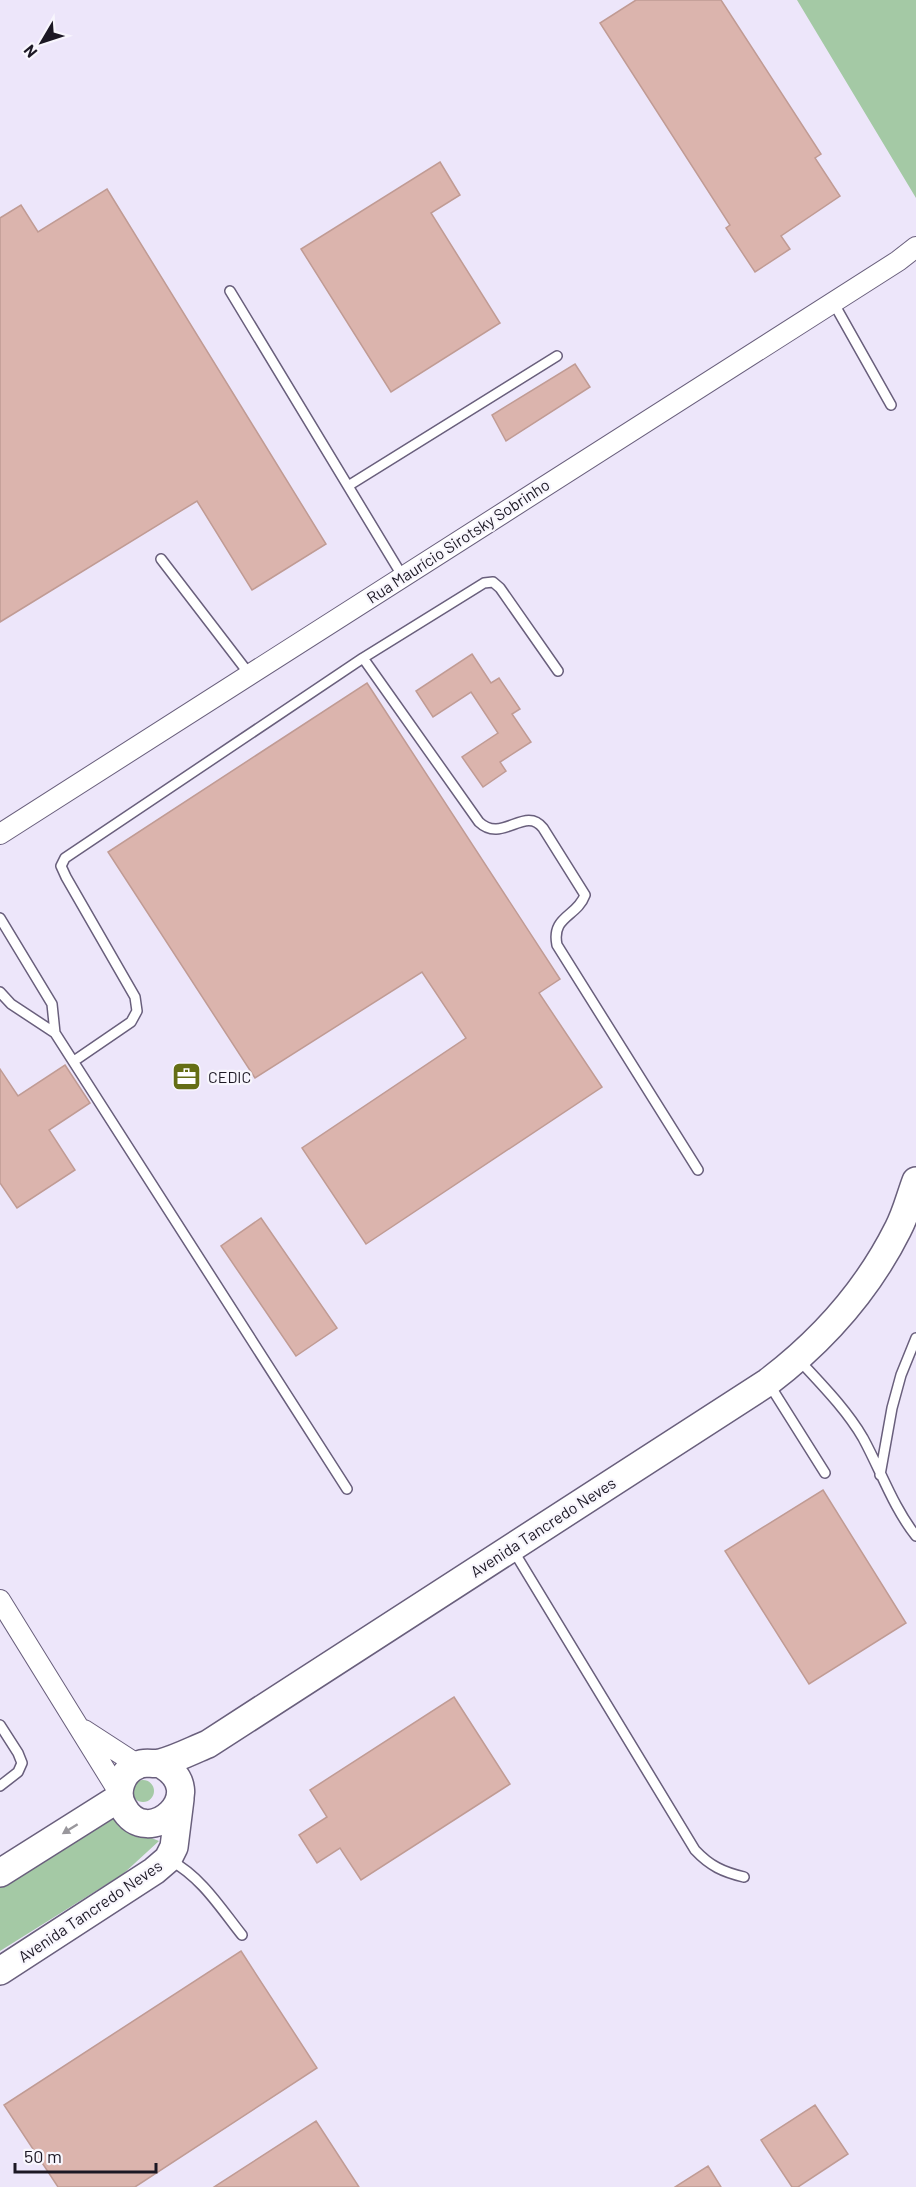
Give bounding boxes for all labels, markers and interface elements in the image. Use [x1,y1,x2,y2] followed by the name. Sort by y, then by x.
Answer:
[12,12,72,72] north arrow
[19,42,41,62] text: N
[363,474,553,607] street label: Rua Maurício Sirotsky Sobrinho
[171,1061,203,1093] office icon: CEDIC
[208,1067,251,1086] place label: CEDIC
[467,1473,619,1581] street label: Avenida Tancredo Neves
[61,1823,78,1834] one-way arrow
[14,1855,165,1966] street label: Avenida Tancredo Neves
[15,2136,156,2174] scale bar
[24,2145,62,2167] text: 50 m

